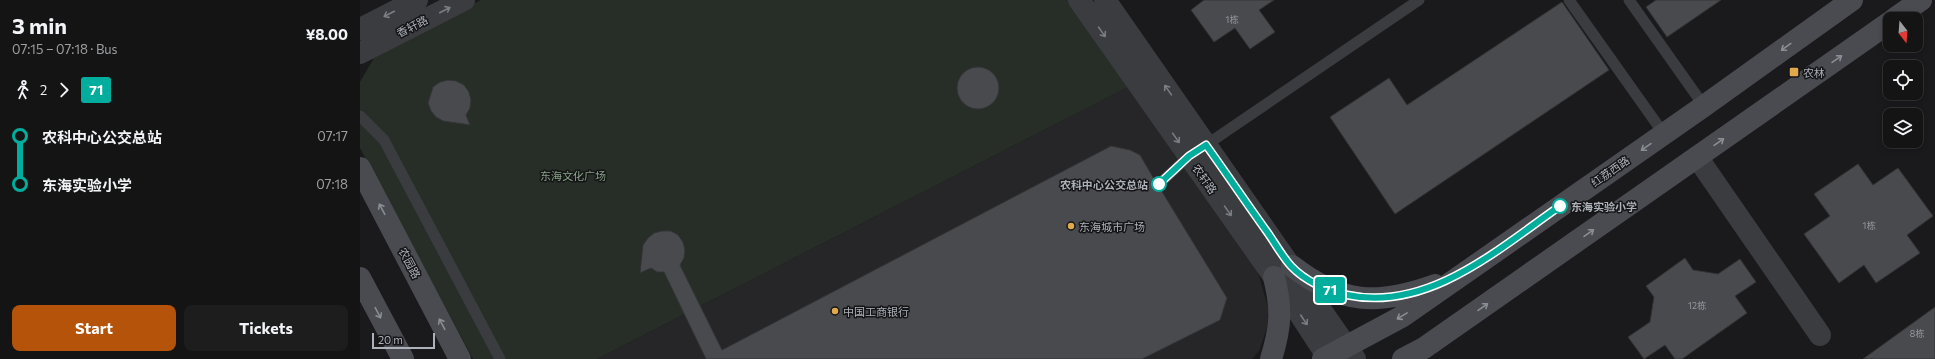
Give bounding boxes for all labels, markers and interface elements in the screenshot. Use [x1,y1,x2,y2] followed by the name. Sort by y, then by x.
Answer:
[439,6,451,13] one-way arrow
[383,11,395,19] one-way arrow
[12,12,67,39] text: 3 min
[1883,12,1923,52] north arrow
[1883,12,1923,148] map controls
[394,13,430,39] street label: 香轩路
[1226,14,1238,25] house number: 1栋
[306,25,348,43] text: ¥8.00
[1098,26,1106,37] one-way arrow
[12,41,117,57] text: 07:15 – 07:18 · Bus
[1781,43,1792,51] one-way arrow
[1831,55,1842,63] one-way arrow
[1883,60,1923,100] button: locate
[1788,66,1800,78] marker: 农林
[1803,66,1825,79] place label: 农林
[12,79,34,101] icon: walk
[53,79,75,101] icon: forward
[89,81,103,98] text: 71
[40,82,47,98] text: 2
[1164,84,1172,95] one-way arrow
[1883,108,1923,148] button: layers
[42,128,162,146] text: 农科中心公交总站
[317,128,348,144] text: 07:17
[1172,132,1180,143] one-way arrow
[1713,138,1724,146] one-way arrow
[1640,143,1651,151] one-way arrow
[1588,153,1632,189] street label: 红荔西路
[1190,162,1220,196] street label: 农轩路
[540,169,606,182] park label: 东海文化广场
[42,176,132,194] text: 东海实验小学
[316,176,348,192] text: 07:18
[1151,176,1167,192] marker: 农科中心公交总站
[1060,178,1148,191] place label: 农科中心公交总站
[1552,198,1568,214] marker: 东海实验小学
[1571,200,1637,213] place label: 东海实验小学
[377,203,385,215] one-way arrow
[1224,205,1232,216] one-way arrow
[1079,220,1145,233] place label: 东海城市广场
[1863,220,1875,231] house number: 1栋
[1066,221,1076,231] marker: 东海城市广场
[1584,229,1595,237] one-way arrow
[397,245,423,281] street label: 农园路
[1312,277,1348,303] line badge: 71
[1323,281,1337,298] text: 71
[1688,300,1706,311] house number: 12栋
[1477,303,1488,311] one-way arrow
[12,305,176,351] button: Start
[184,305,348,351] button: Tickets
[843,305,909,318] place label: 中国工商银行
[375,306,383,318] one-way arrow
[830,306,840,316] marker: 中国工商银行
[1397,312,1408,320] one-way arrow
[1300,315,1308,326] one-way arrow
[438,319,445,331] one-way arrow
[1910,328,1924,339] house number: 8栋
[372,331,435,350] scale bar
[378,333,403,346] text: 20 m

